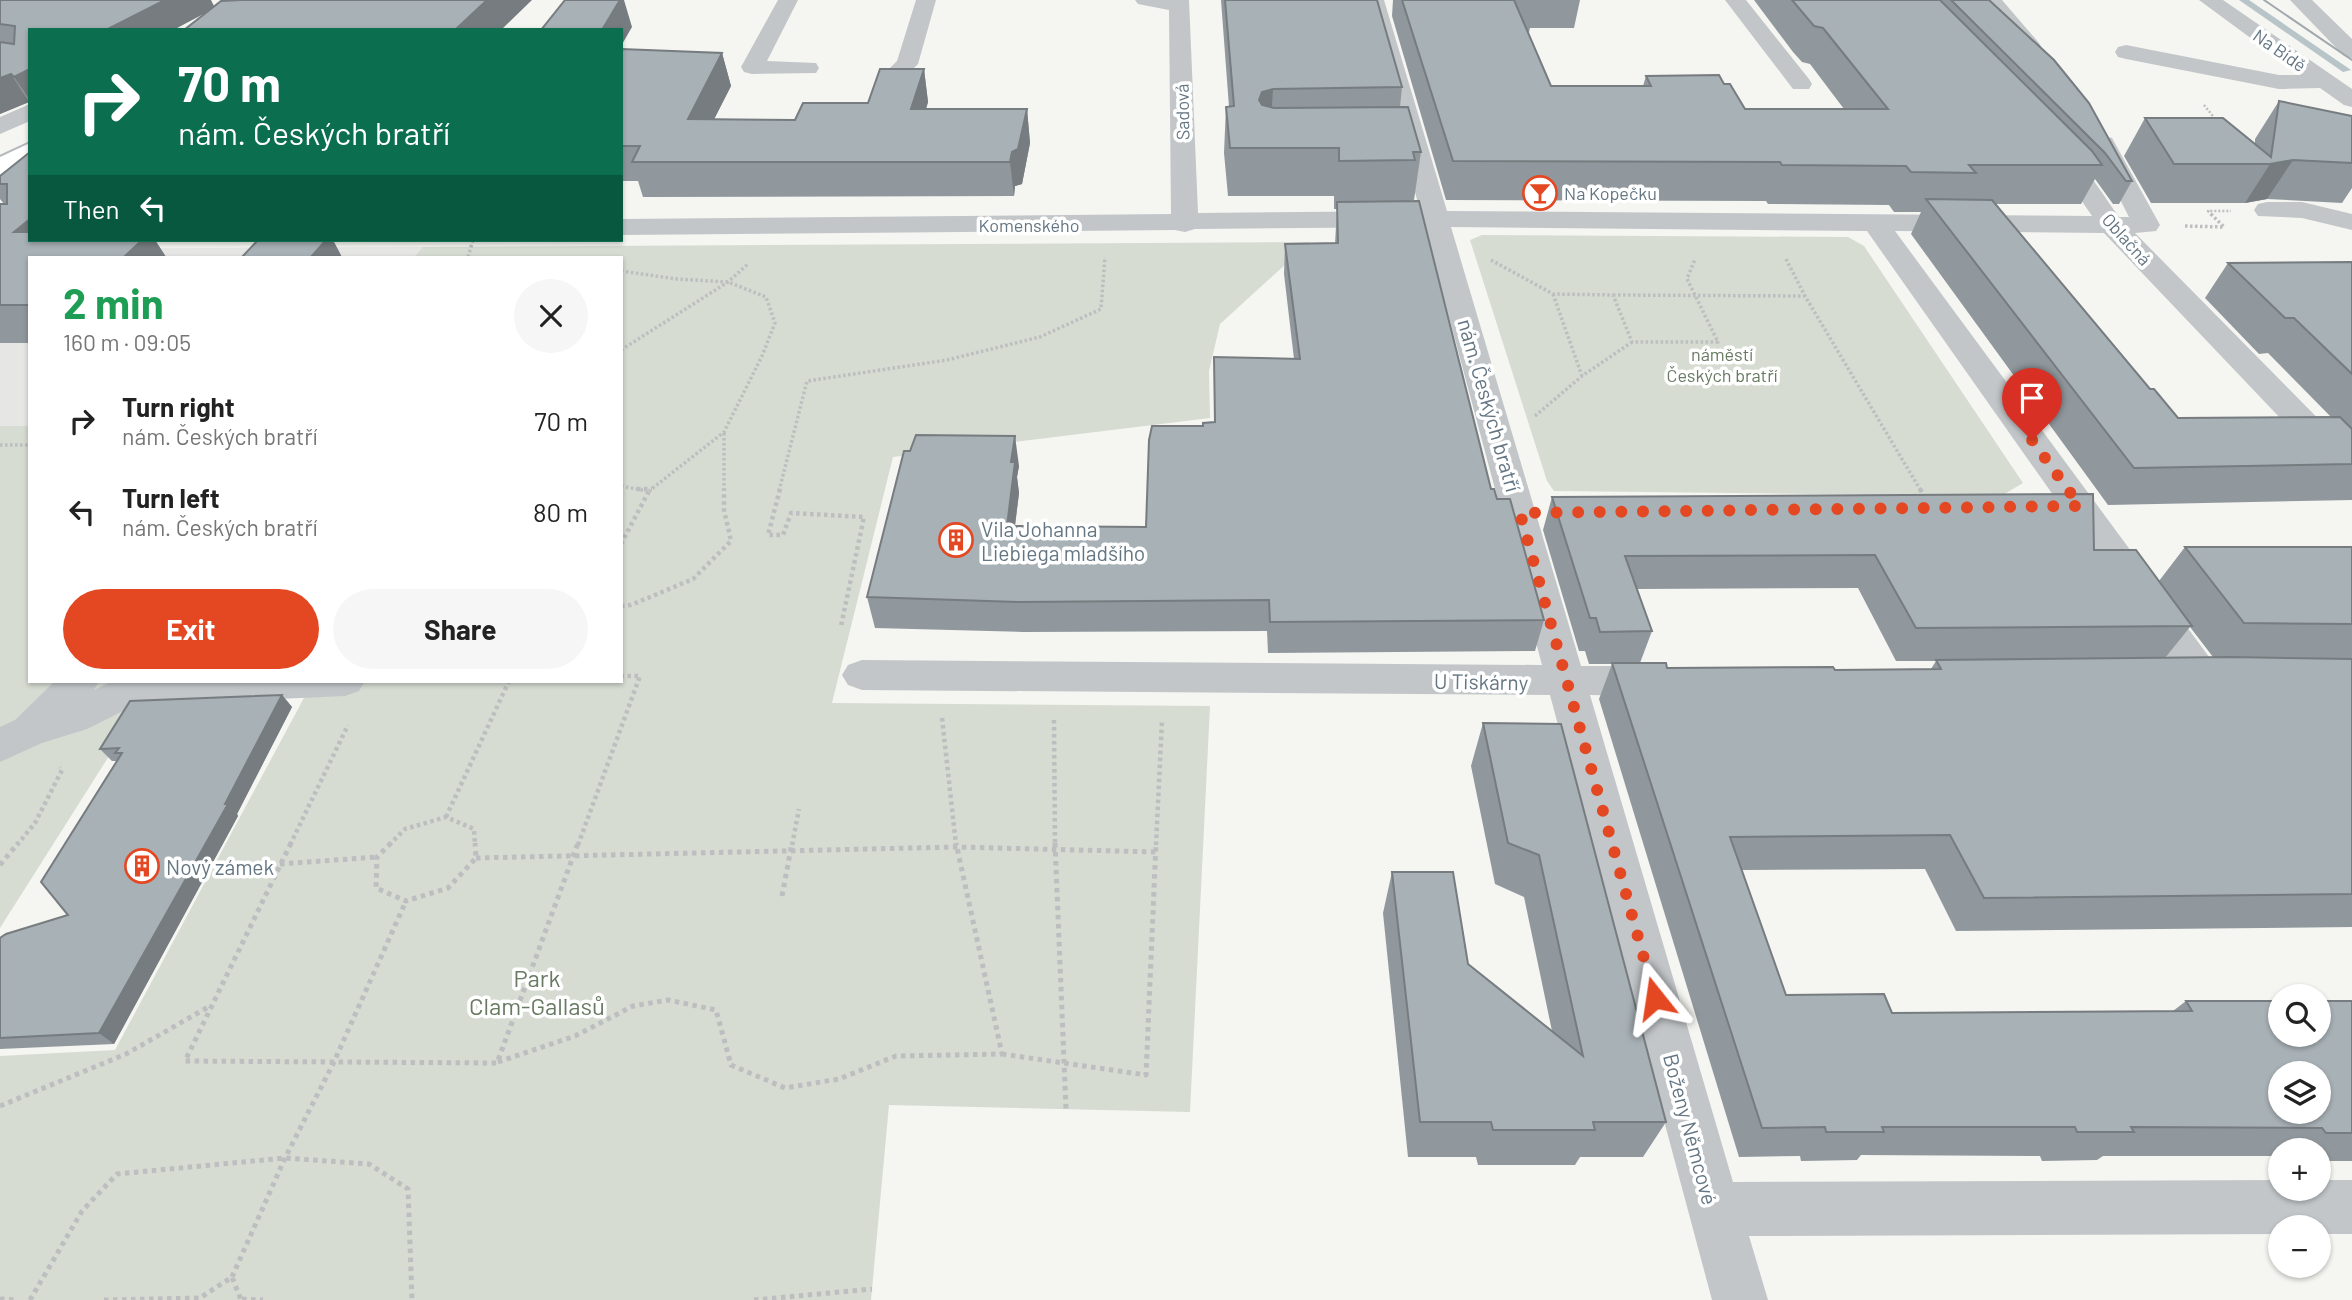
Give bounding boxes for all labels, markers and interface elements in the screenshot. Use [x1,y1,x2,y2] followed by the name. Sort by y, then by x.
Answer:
[2249,24,2311,76] street label: Na Bídě
[178,53,281,112] text: 70 m
[63,56,154,147] icon: right
[1171,84,1193,140] street label: Sadová
[178,113,450,151] text: nám. Českých bratří
[1521,174,1559,212] bar icon: Na Kopečku
[1564,182,1657,204] place label: Na Kopečku
[134,189,172,227] icon: left
[63,193,120,224] text: Then
[2098,208,2156,270] street label: Oblačná
[979,214,1079,236] street label: Komenského
[63,277,164,327] text: 2 min
[514,279,588,353] button: close
[1453,316,1527,495] street label: nám. Českých bratří
[63,328,191,356] text: 160 m · 09:05
[1666,343,1778,386] park label: náměstí Českých bratří
[2002,368,2062,440] pin
[2013,379,2051,417] icon: arrive
[122,391,235,422] text: Turn right
[63,402,101,440] icon: right
[534,405,588,436] text: 70 m
[122,422,318,450] text: nám. Českých bratří
[122,482,220,513] text: Turn left
[63,493,101,531] icon: left
[533,496,588,527] text: 80 m
[122,513,318,541] text: nám. Českých bratří
[981,516,1145,565] place label: Vila Johanna Liebiega mladšího
[937,521,975,559] building icon: Vila Johanna Liebiega mladšího
[63,589,319,669] button: Exit
[333,589,588,669] button: Share
[1434,668,1529,694] street label: U Tiskárny
[123,847,161,885] building icon: Nový zámek
[166,854,274,879] place label: Nový zámek
[1618,961,1692,1035] position arrow
[469,963,605,1020] park label: Park Clam-Gallasů
[2268,984,2331,1278] map controls
[2268,984,2331,1047] button: search
[1659,1051,1723,1207] street label: Boženy Němcové
[2268,1061,2331,1124] button: layers
[2268,1138,2331,1201] button: +
[2268,1215,2331,1278] button: −

